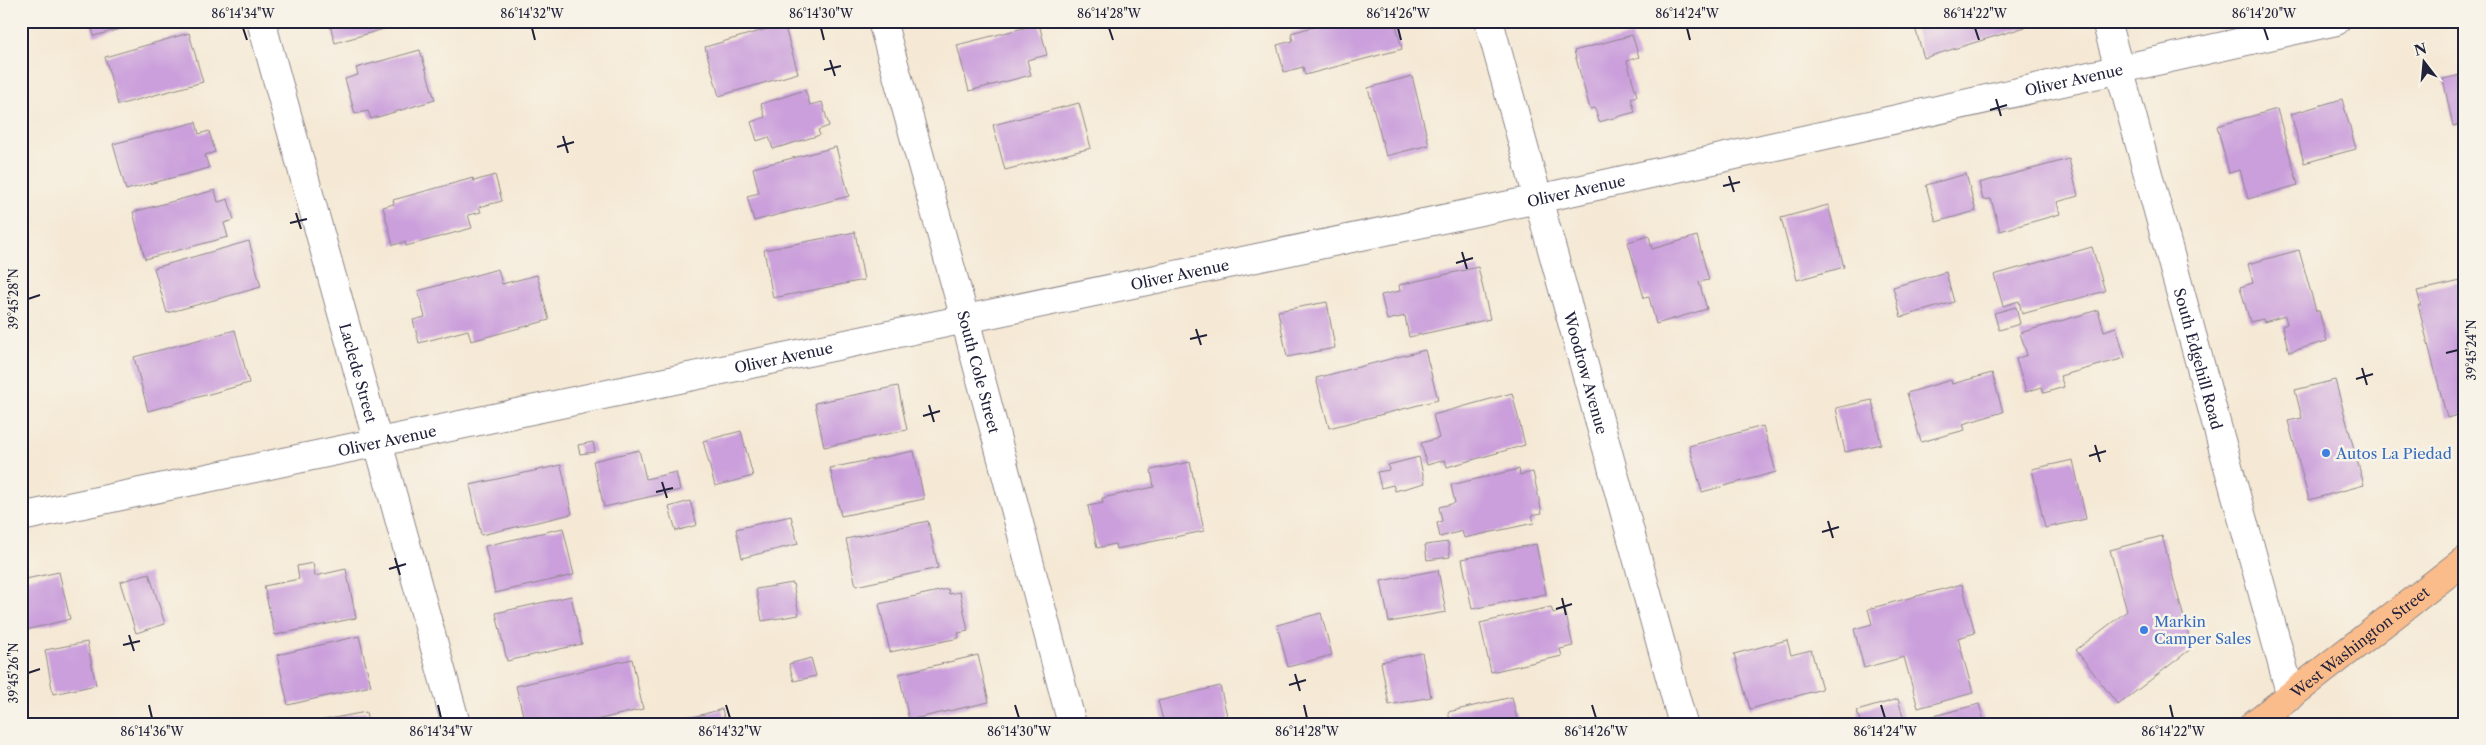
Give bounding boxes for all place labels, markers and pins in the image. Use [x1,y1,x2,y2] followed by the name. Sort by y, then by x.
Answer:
[2335,444,2452,463] place label: Autos La Piedad
[2320,447,2332,459] marker: Autos La Piedad
[2154,612,2251,648] place label: Markin Camper Sales
[2138,624,2150,636] marker: Markin Camper Sales

